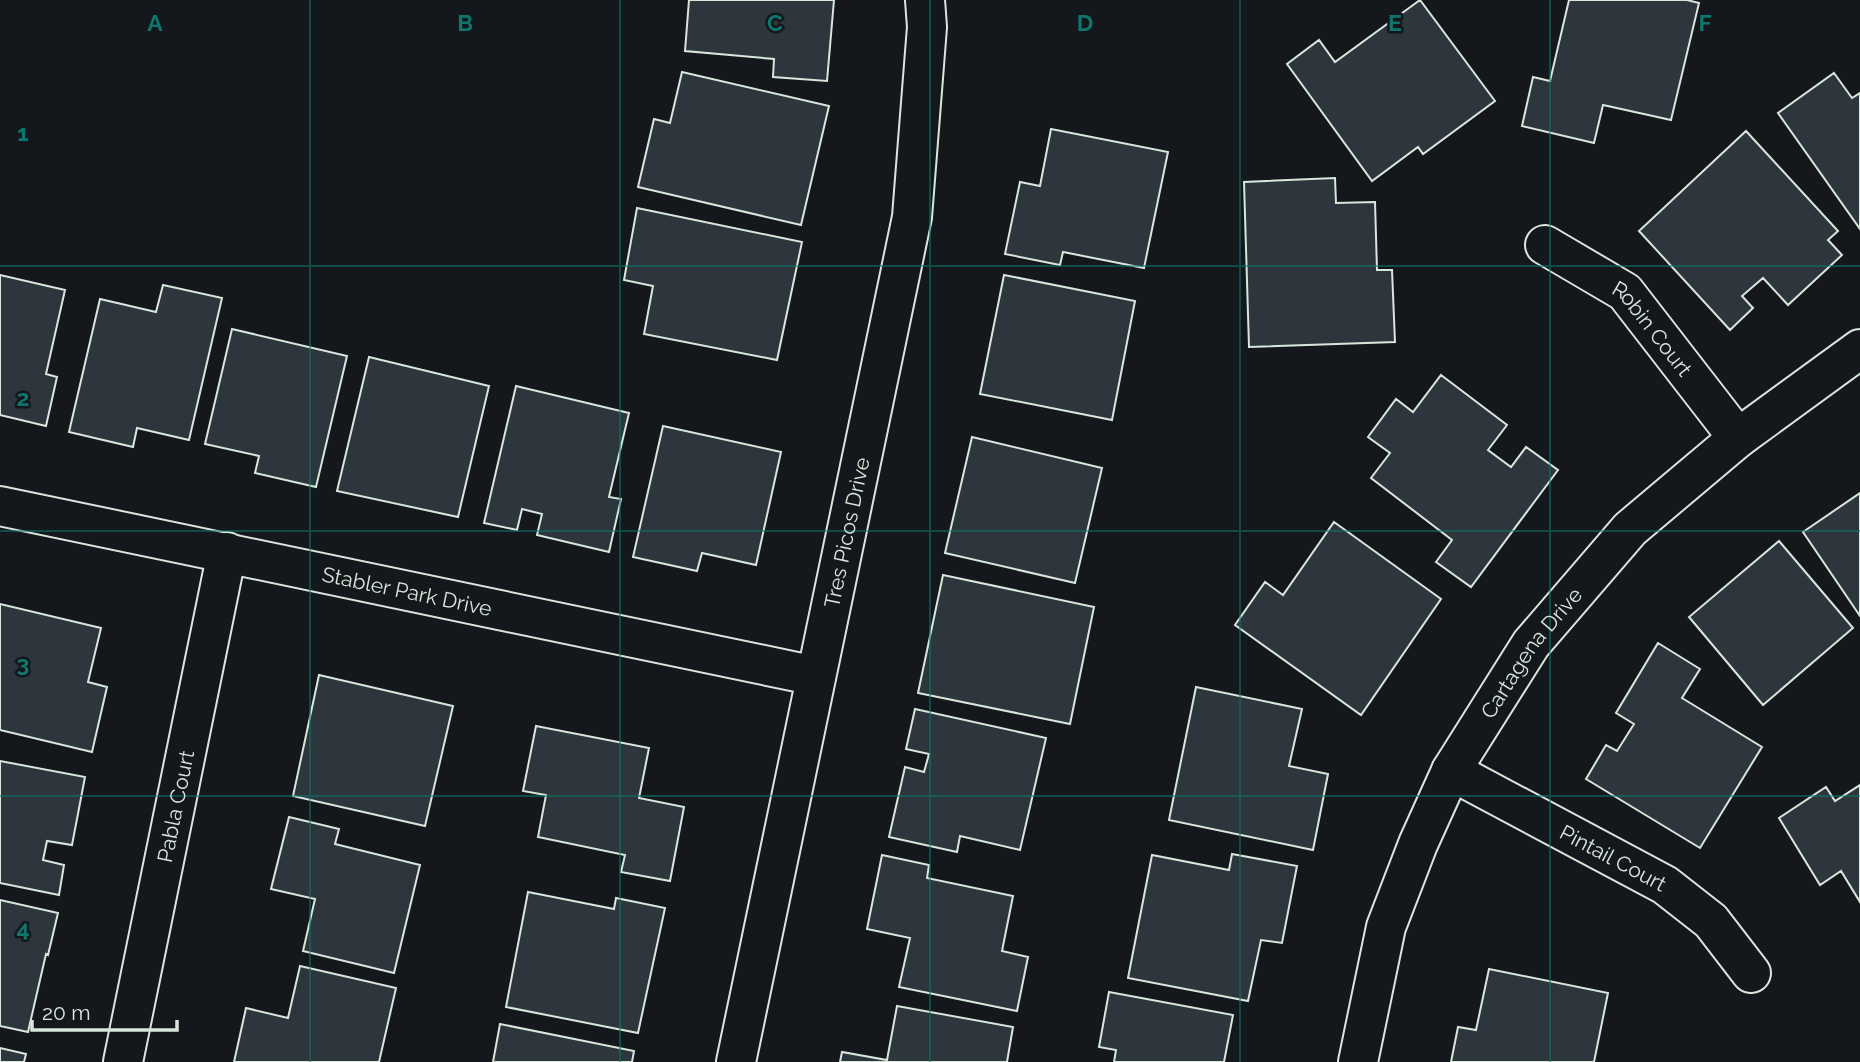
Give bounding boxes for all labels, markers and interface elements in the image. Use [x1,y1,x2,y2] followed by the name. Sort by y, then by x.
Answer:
[147,9,163,36] text: A
[457,9,473,36] text: B
[767,9,783,36] text: C
[1077,9,1093,36] text: D
[1388,9,1402,36] text: E
[1698,9,1712,36] text: F
[17,119,29,146] text: 1
[1608,275,1698,381] street label: Robin Court
[17,384,29,411] text: 2
[818,455,874,610] street label: Tres Picos Drive
[320,561,494,621] street label: Stabler Park Drive
[1475,582,1587,723] street label: Cartagena Drive
[17,650,29,677] text: 3
[152,748,199,864] street label: Pabla Court
[1556,819,1671,896] street label: Pintail Court
[16,915,30,942] text: 4
[32,988,177,1032] scale bar
[42,1000,90,1025] text: 20 m

